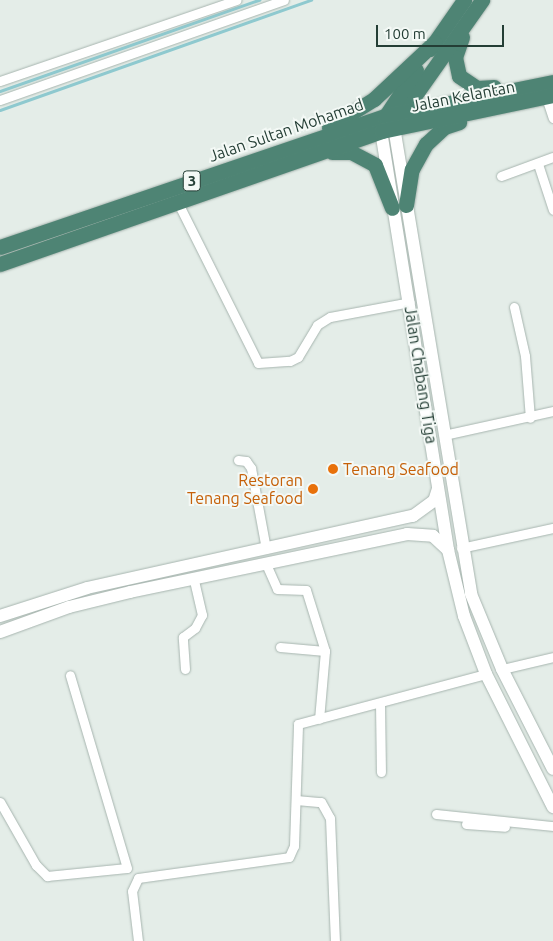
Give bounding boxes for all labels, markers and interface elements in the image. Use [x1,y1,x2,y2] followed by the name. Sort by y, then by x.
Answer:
[378,15,506,47] scale bar
[384,25,426,42] text: 100 m
[410,77,516,115] street label: Jalan Kelantan
[206,94,366,166] street label: Jalan Sultan Mohamad
[182,168,202,194] road number: 3
[401,305,441,445] street label: Jalan Chabang Tiga
[343,459,459,479] place label: Tenang Seafood
[327,463,339,475] marker: Tenang Seafood
[187,470,303,508] place label: Restoran Tenang Seafood
[307,483,319,495] marker: Restoran Tenang Seafood

